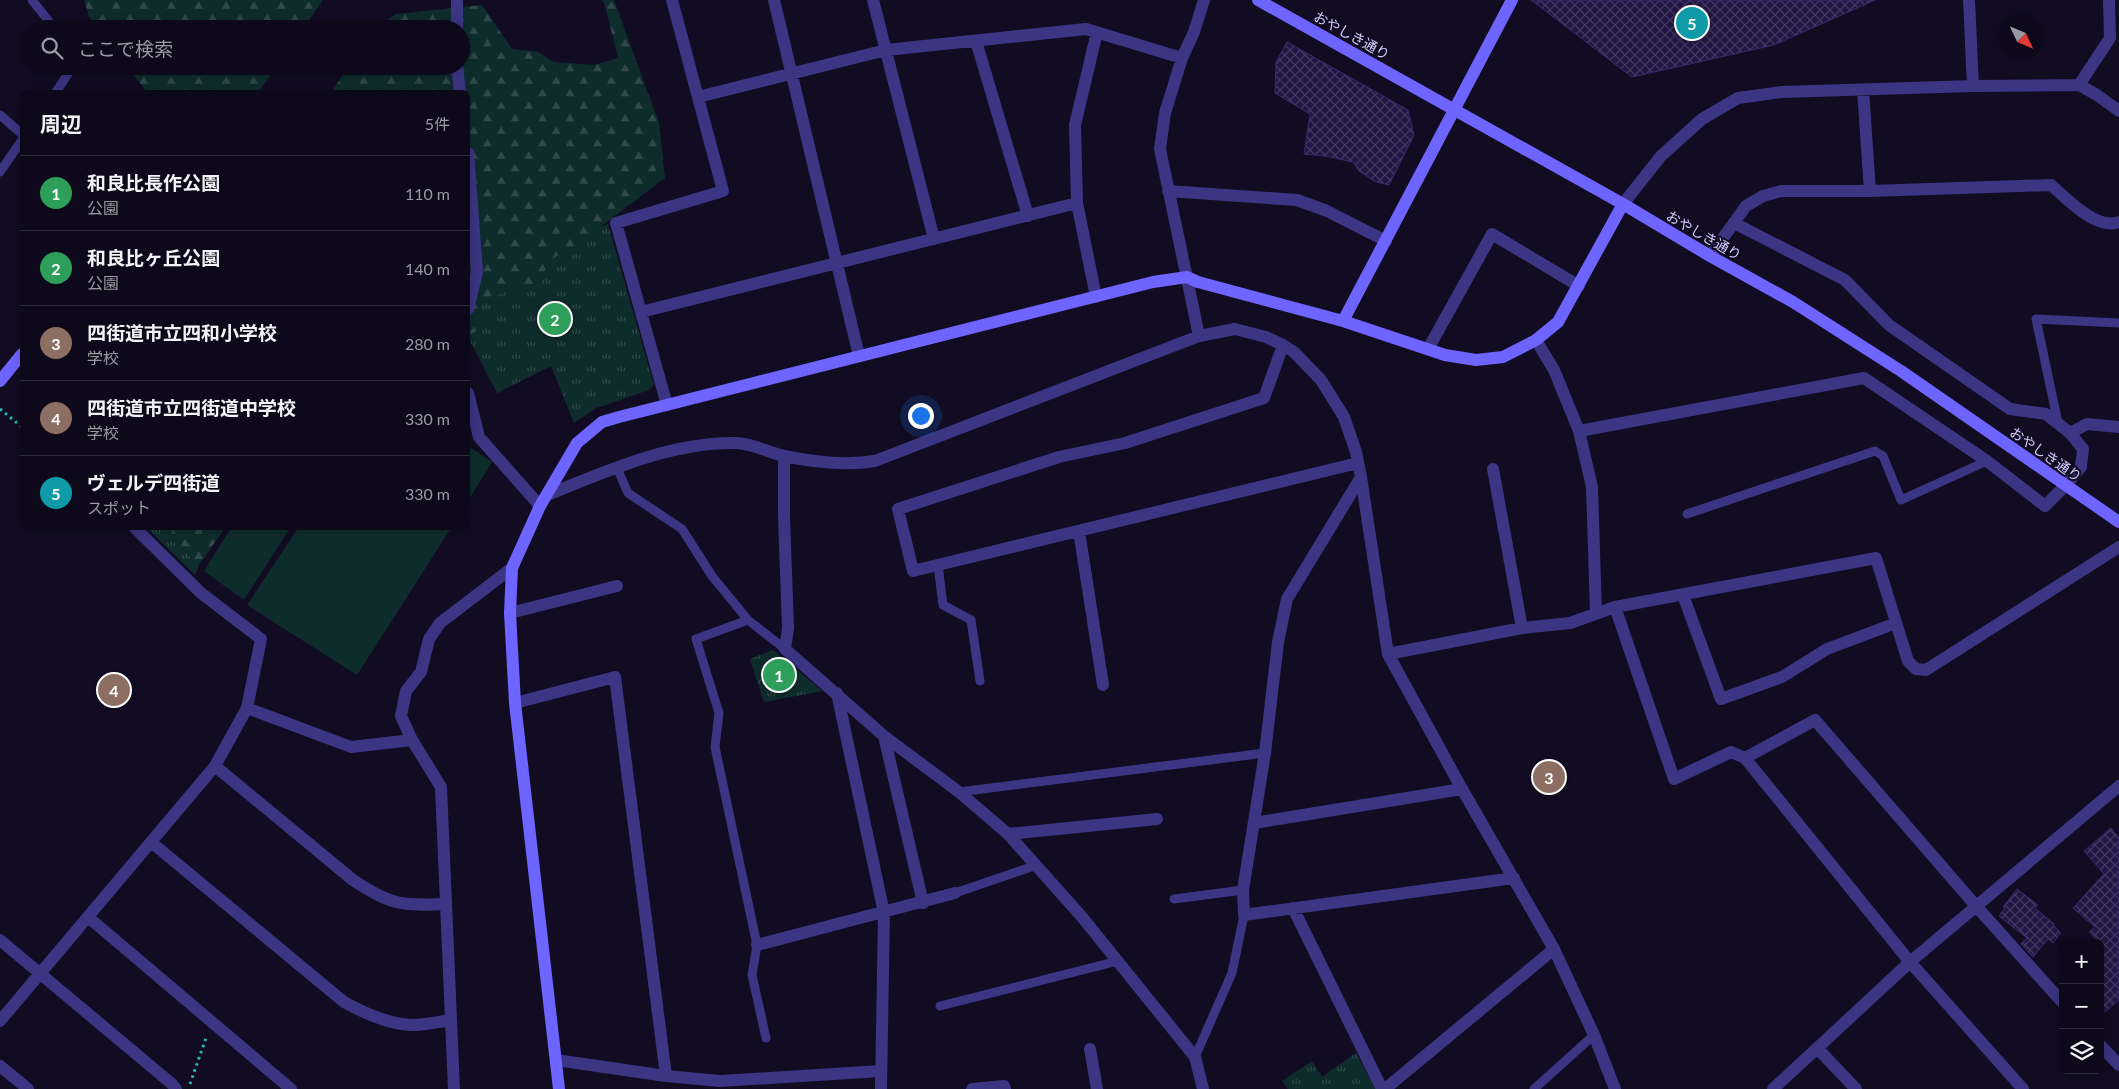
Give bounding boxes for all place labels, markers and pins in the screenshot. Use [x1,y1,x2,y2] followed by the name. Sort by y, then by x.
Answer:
[1676,4,1708,42] pin: 5
[539,300,571,338] pin: 2
[763,656,795,694] pin: 1
[98,671,130,709] pin: 4
[1533,758,1565,796] pin: 3

